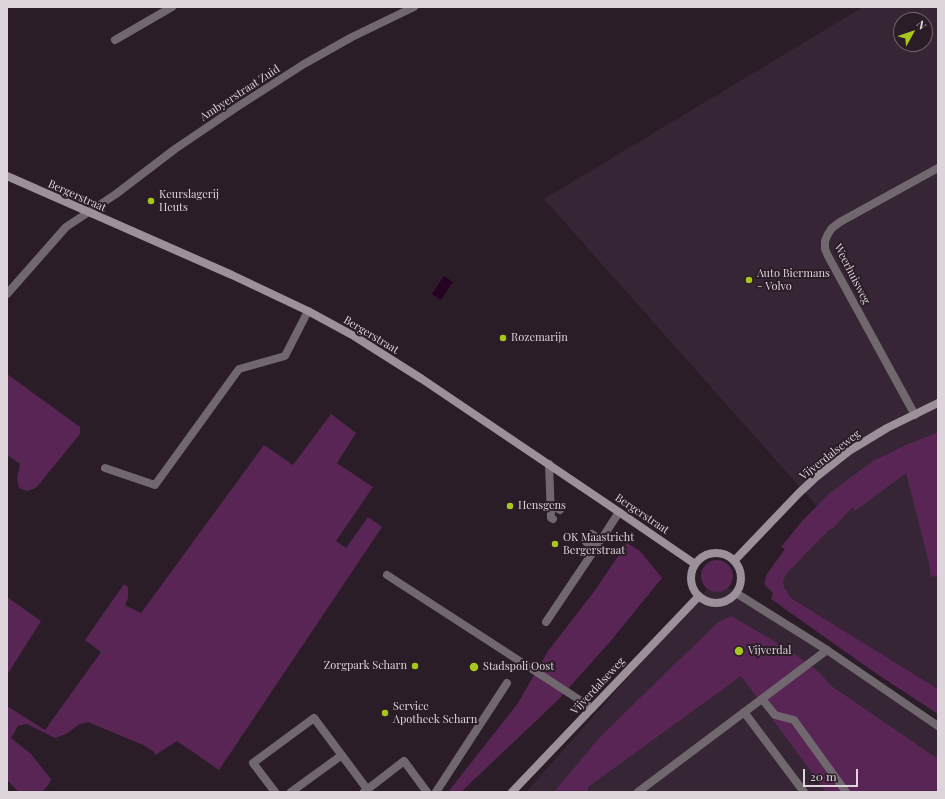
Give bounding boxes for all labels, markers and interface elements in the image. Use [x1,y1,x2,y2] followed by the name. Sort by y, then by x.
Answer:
[893,12,933,52] north arrow
[914,17,930,32] text: N
[198,62,282,124] street label: Ambyerstraat Zuid
[46,177,108,215] street label: Bergerstraat
[159,188,219,214] place label: Keurslagerij Heuts
[146,196,156,206] marker: Keurslagerij Heuts
[831,242,873,306] street label: Weerhuisweg
[757,267,830,293] place label: Auto Biermans - Volvo
[744,275,754,285] marker: Auto Biermans - Volvo
[341,313,401,357] street label: Bergerstraat
[511,331,568,345] place label: Rozemarijn
[498,333,508,343] marker: Rozemarijn
[797,427,863,483] street label: Vijverdalseweg
[613,491,671,537] street label: Bergerstraat
[518,499,566,513] place label: Hensgens
[505,501,515,511] marker: Hensgens
[563,531,634,557] place label: OK Maastricht Bergerstraat
[550,539,560,549] marker: OK Maastricht Bergerstraat
[748,644,791,658] place label: Vijverdal
[733,645,745,657] marker: Vijverdal
[568,655,628,717] street label: Vijverdalseweg
[324,659,407,673] place label: Zorgpark Scharn
[483,660,554,674] place label: Stadspoli Oost
[410,661,420,671] marker: Zorgpark Scharn
[468,661,480,673] marker: Stadspoli Oost
[393,700,477,726] place label: Service Apotheek Scharn
[380,708,390,718] marker: Service Apotheek Scharn
[805,761,860,787] scale bar
[810,768,837,784] text: 20 m

